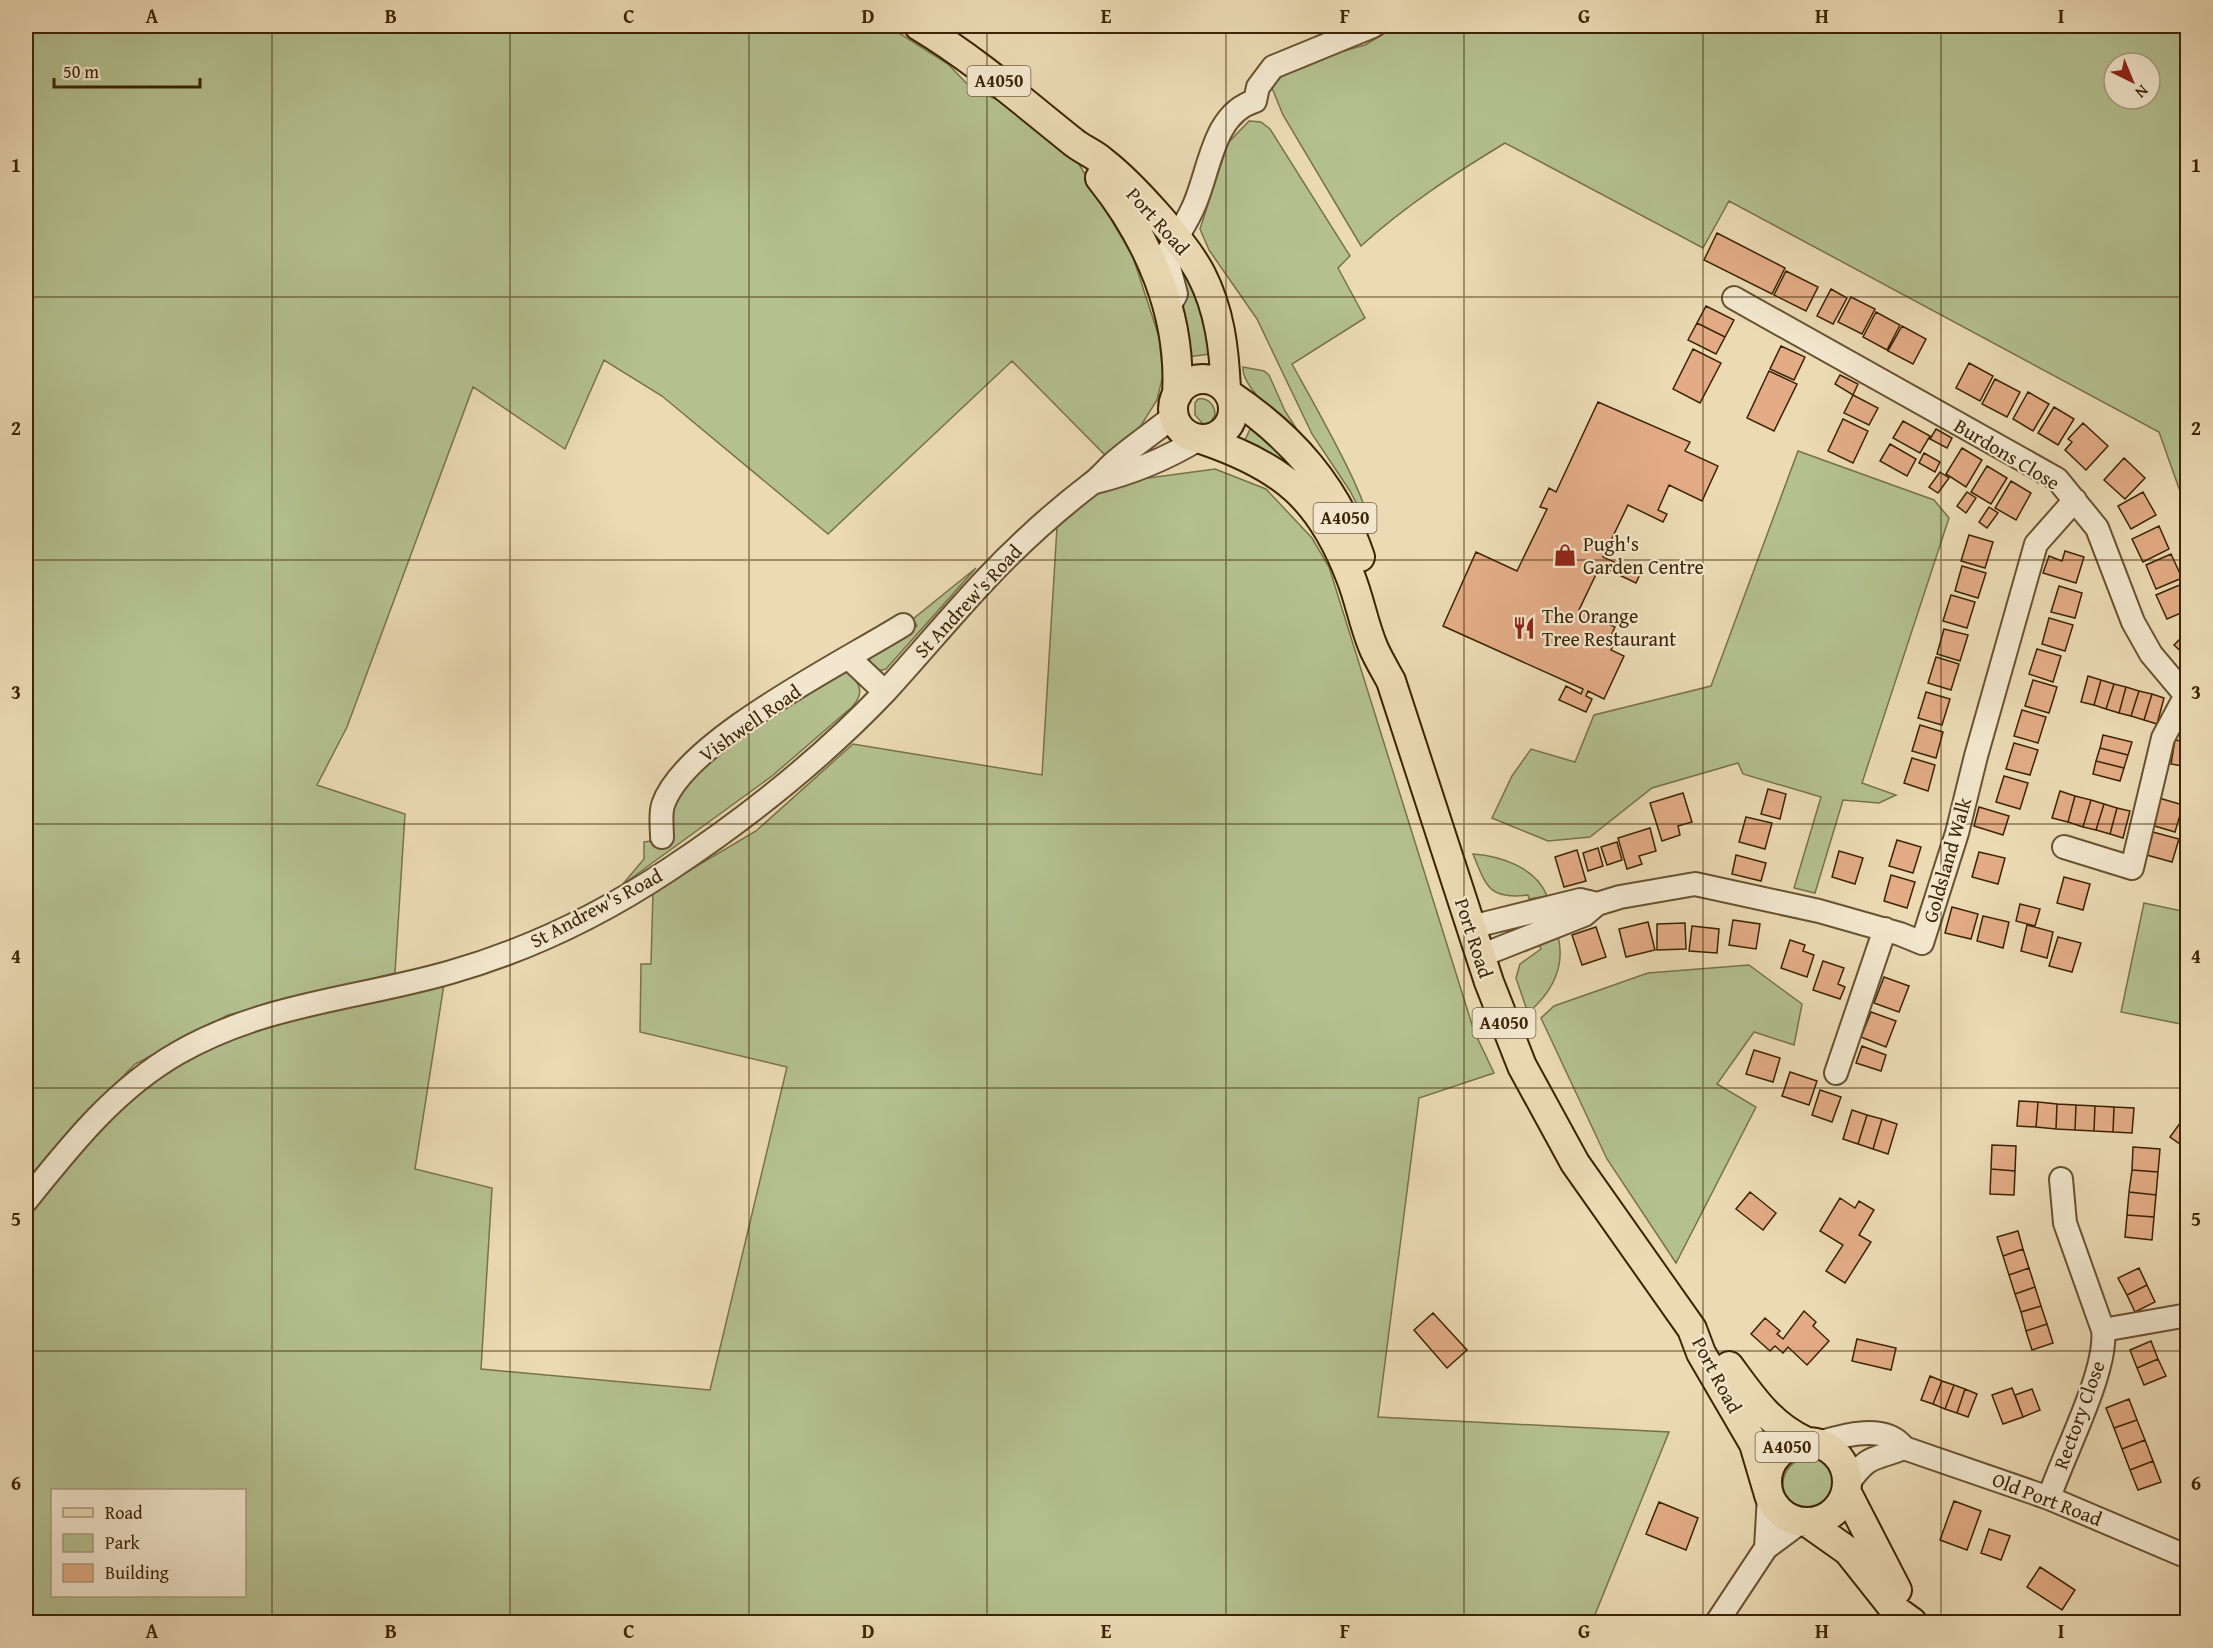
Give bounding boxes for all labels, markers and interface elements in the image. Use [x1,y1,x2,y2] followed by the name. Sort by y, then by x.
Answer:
[146,1,159,30] text: A
[385,1,397,30] text: B
[623,1,635,30] text: C
[861,1,875,30] text: D
[1101,1,1112,30] text: E
[1340,1,1350,30] text: F
[1578,1,1590,30] text: G
[1815,1,1829,30] text: H
[2058,1,2064,30] text: I
[54,51,200,89] scale bar
[2102,51,2162,111] north arrow
[63,58,99,85] text: 50 m
[968,66,1030,96] road number: A4050
[2130,80,2154,105] text: N
[11,150,21,179] text: 1
[2191,150,2201,179] text: 1
[1120,180,1197,261] street label: Port Road
[1949,411,2066,497] street label: Burdons Close
[11,413,21,442] text: 2
[2191,413,2201,442] text: 2
[1314,503,1376,533] road number: A4050
[1583,529,1704,581] place label: Pugh's Garden Centre
[907,537,1028,664] street label: St Andrew's Road
[1552,542,1578,568] shop icon: Pugh's Garden Centre
[1542,601,1676,653] place label: The Orange Tree Restaurant
[1511,615,1537,641] restaurant icon: The Orange Tree Restaurant
[11,677,21,706] text: 3
[693,677,807,768] street label: Vishwell Road
[2191,677,2201,706] text: 3
[1915,793,1978,926] street label: Goldsland Walk
[524,860,667,955] street label: St Andrew's Road
[1448,894,1501,982] street label: Port Road
[11,941,21,970] text: 4
[2191,941,2201,970] text: 4
[1472,1008,1536,1038] road number: A4050
[11,1204,21,1233] text: 5
[2191,1204,2201,1233] text: 5
[1685,1332,1750,1418] street label: Port Road
[2045,1356,2112,1473] street label: Rectory Close
[1756,1432,1818,1462] road number: A4050
[1988,1464,2107,1533] street label: Old Port Road
[11,1468,21,1497] text: 6
[2191,1468,2201,1497] text: 6
[51,1489,246,1597] legend
[105,1499,143,1526] text: Road
[105,1529,141,1556] text: Park
[105,1559,169,1586] text: Building
[146,1616,159,1645] text: A
[385,1616,397,1645] text: B
[623,1616,635,1645] text: C
[861,1616,875,1645] text: D
[1101,1616,1112,1645] text: E
[1340,1616,1350,1645] text: F
[1578,1616,1590,1645] text: G
[1815,1616,1829,1645] text: H
[2058,1616,2064,1645] text: I

